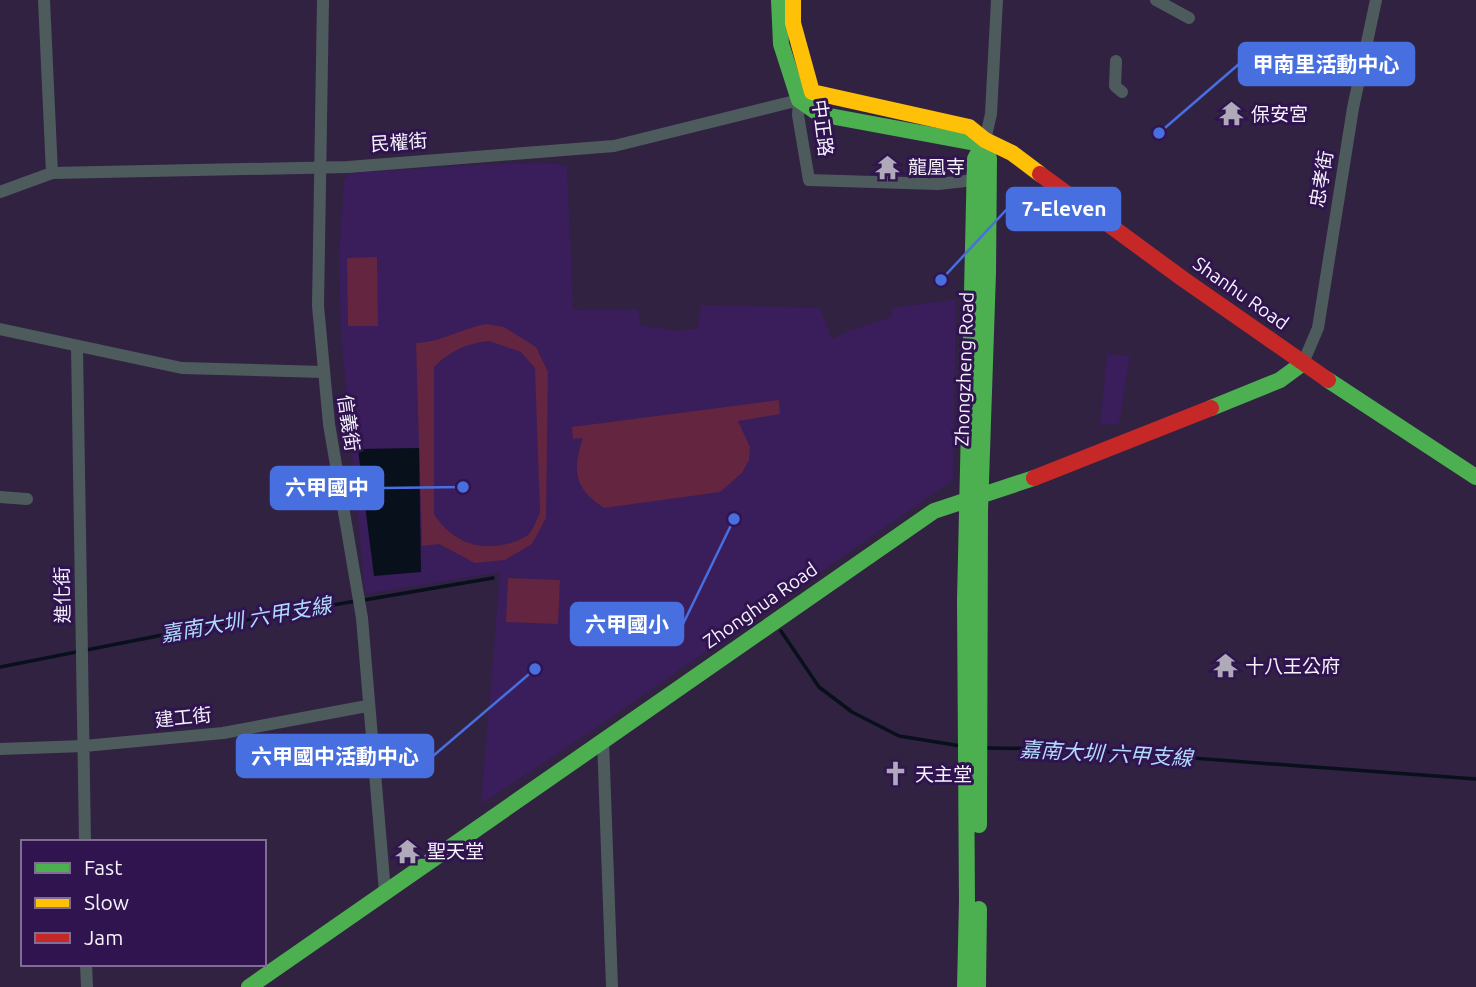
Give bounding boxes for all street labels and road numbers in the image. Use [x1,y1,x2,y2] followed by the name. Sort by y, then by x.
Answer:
[809,98,837,158] street label: 中正路
[370,129,428,155] street label: 民權街
[1305,149,1337,209] street label: 忠孝街
[1189,252,1293,334] street label: Shanhu Road
[950,291,978,447] street label: Zhongzheng Road
[334,393,364,453] street label: 信義街
[699,558,821,652] street label: Zhonghua Road
[51,566,73,624] street label: 進化街
[153,703,213,731] street label: 建工街

